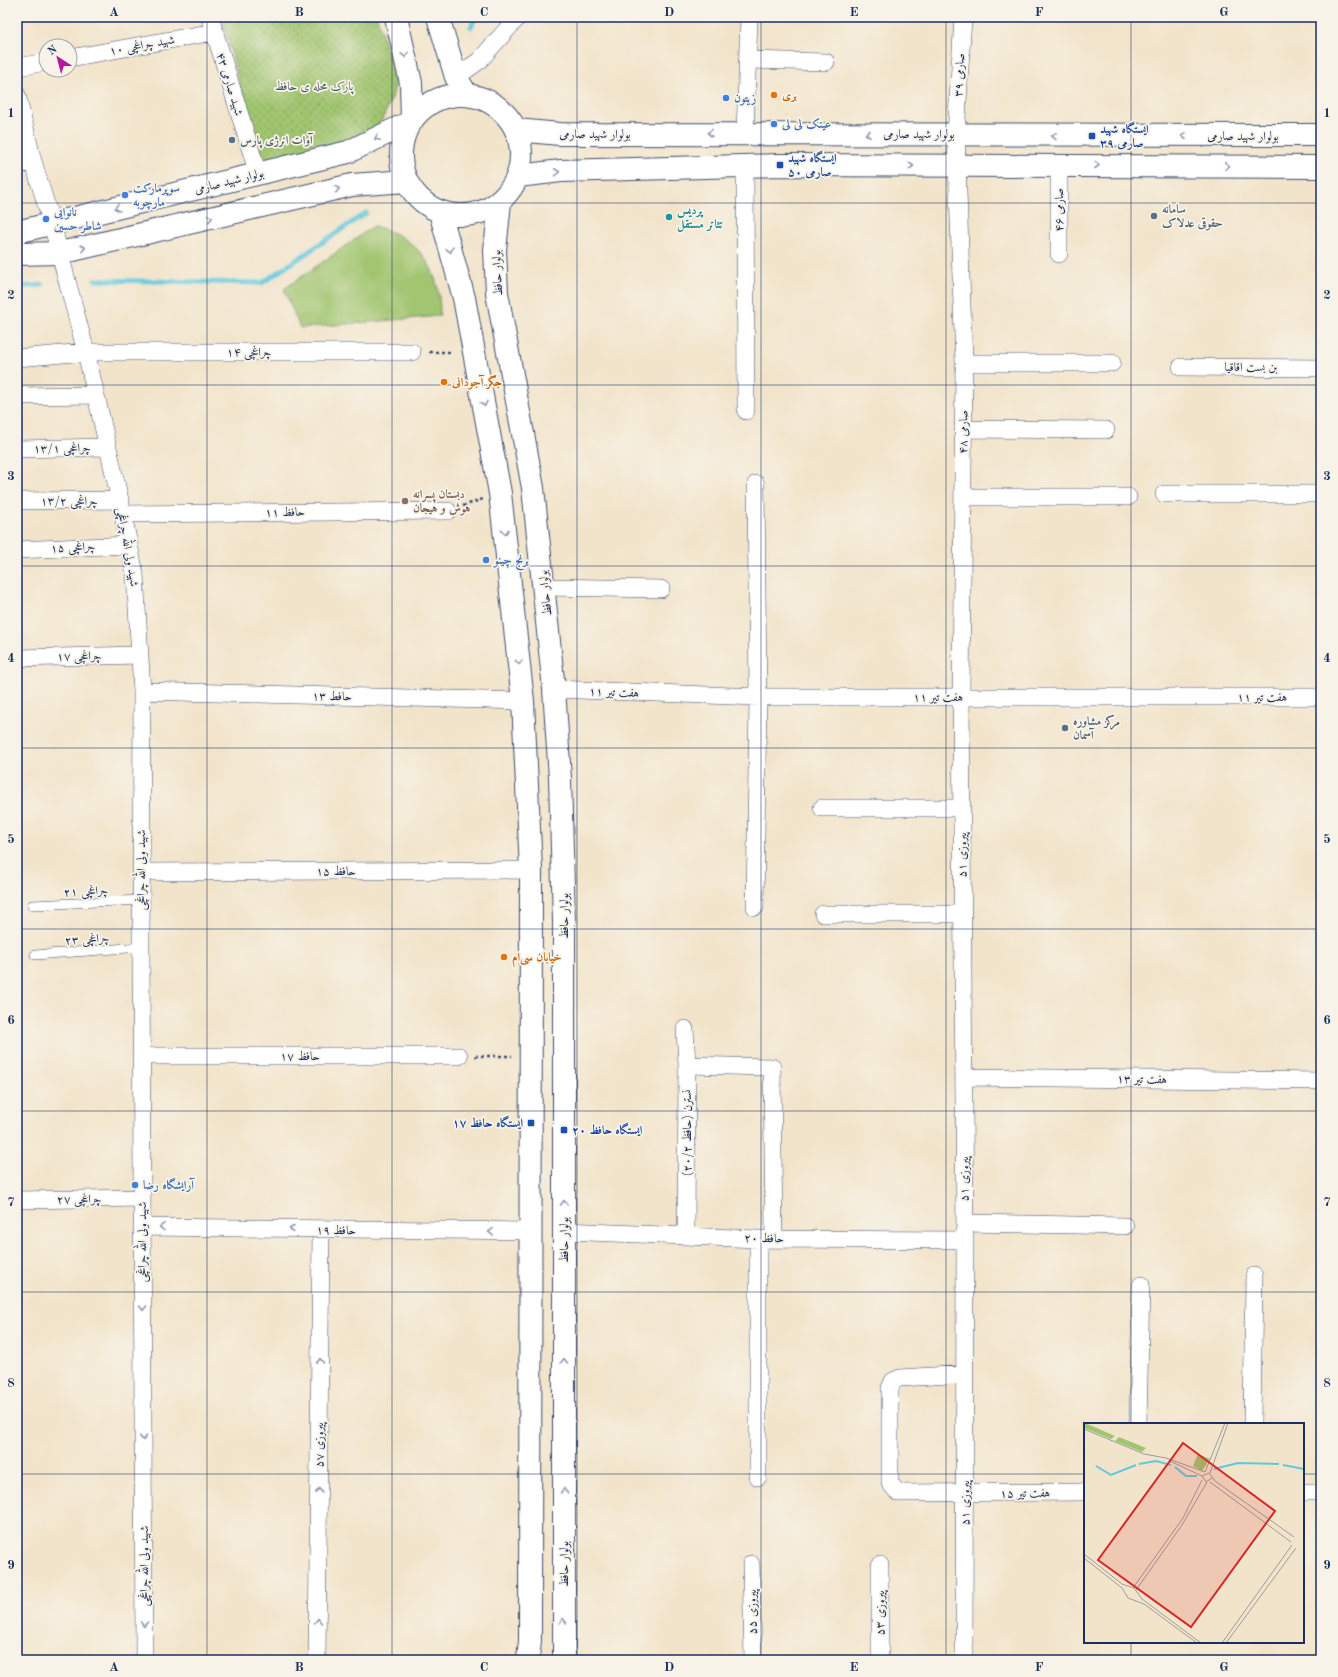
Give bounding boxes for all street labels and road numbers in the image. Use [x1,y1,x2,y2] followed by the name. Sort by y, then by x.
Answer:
[108,32,176,60] street label: شهید چراغچی ۱۰
[213,51,244,118] street label: شهید صارمی ۴۳
[953,53,967,97] street label: صارمی ۳۹
[559,129,631,142] street label: بولوار شهید صارمی
[883,129,955,142] street label: بولوار شهید صارمی
[1207,131,1279,144] street label: بولوار شهید صارمی
[193,168,266,197] street label: بولوار شهید صارمی
[1054,188,1066,232] street label: صارمی ۴۶
[490,250,506,296] street label: بولوار حافظ
[227,345,271,361] street label: چراغچی ۱۴
[1225,362,1278,374] street label: بن بست اقاقیا
[958,410,970,454] street label: صارمی ۴۸
[33,441,91,457] street label: چراغچی ۱۳/۱
[40,494,98,510] street label: چراغچی ۱۳/۲
[112,506,145,588] street label: شهید ولی الله چراغچی
[265,506,305,519] street label: حافظ ۱۱
[50,539,96,557] street label: چراغچی ۱۵
[537,569,555,616] street label: بولوار حافظ
[56,649,102,665] street label: چراغچی ۱۷
[589,686,639,700] street label: هفت تیر ۱۱
[312,690,352,703] street label: حافط ۱۳
[913,692,963,704] street label: هفت تیر ۱۱
[1237,692,1287,704] street label: هفت تیر ۱۱
[131,830,150,910] street label: شهید ولی الله چراغچی
[957,832,971,878] street label: پیروزی ۵۱
[316,865,356,878] street label: حافظ ۱۵
[63,883,109,901] street label: چراغچی ۲۱
[558,893,572,939] street label: بولوار حافظ
[64,930,110,950] street label: چراغچی ۲۳
[280,1050,320,1063] street label: حافظ ۱۷
[1117,1074,1167,1086] street label: هفت تیر ۱۳
[681,1089,694,1176] street label: نسترن (حافظ ۲۰/۲)
[959,1156,973,1202] street label: پیروزی ۵۱
[56,1192,102,1208] street label: چراغچی ۲۷
[132,1202,151,1282] street label: شهید ولی الله چراغچی
[558,1217,572,1263] street label: بولوار حافظ
[316,1224,356,1237] street label: حافظ ۱۹
[744,1232,784,1245] street label: حافظ ۲۰
[314,1422,328,1468] street label: پیروزی ۵۷
[960,1480,974,1526] street label: پیروزی ۵۱
[1000,1488,1050,1500] street label: هفت تیر ۱۵
[134,1526,153,1606] street label: شهید ولی الله چراغچی
[558,1541,572,1587] street label: بولوار حافظ
[747,1589,761,1635] street label: پیروزی ۵۵
[875,1590,889,1636] street label: پیروزی ۵۳

